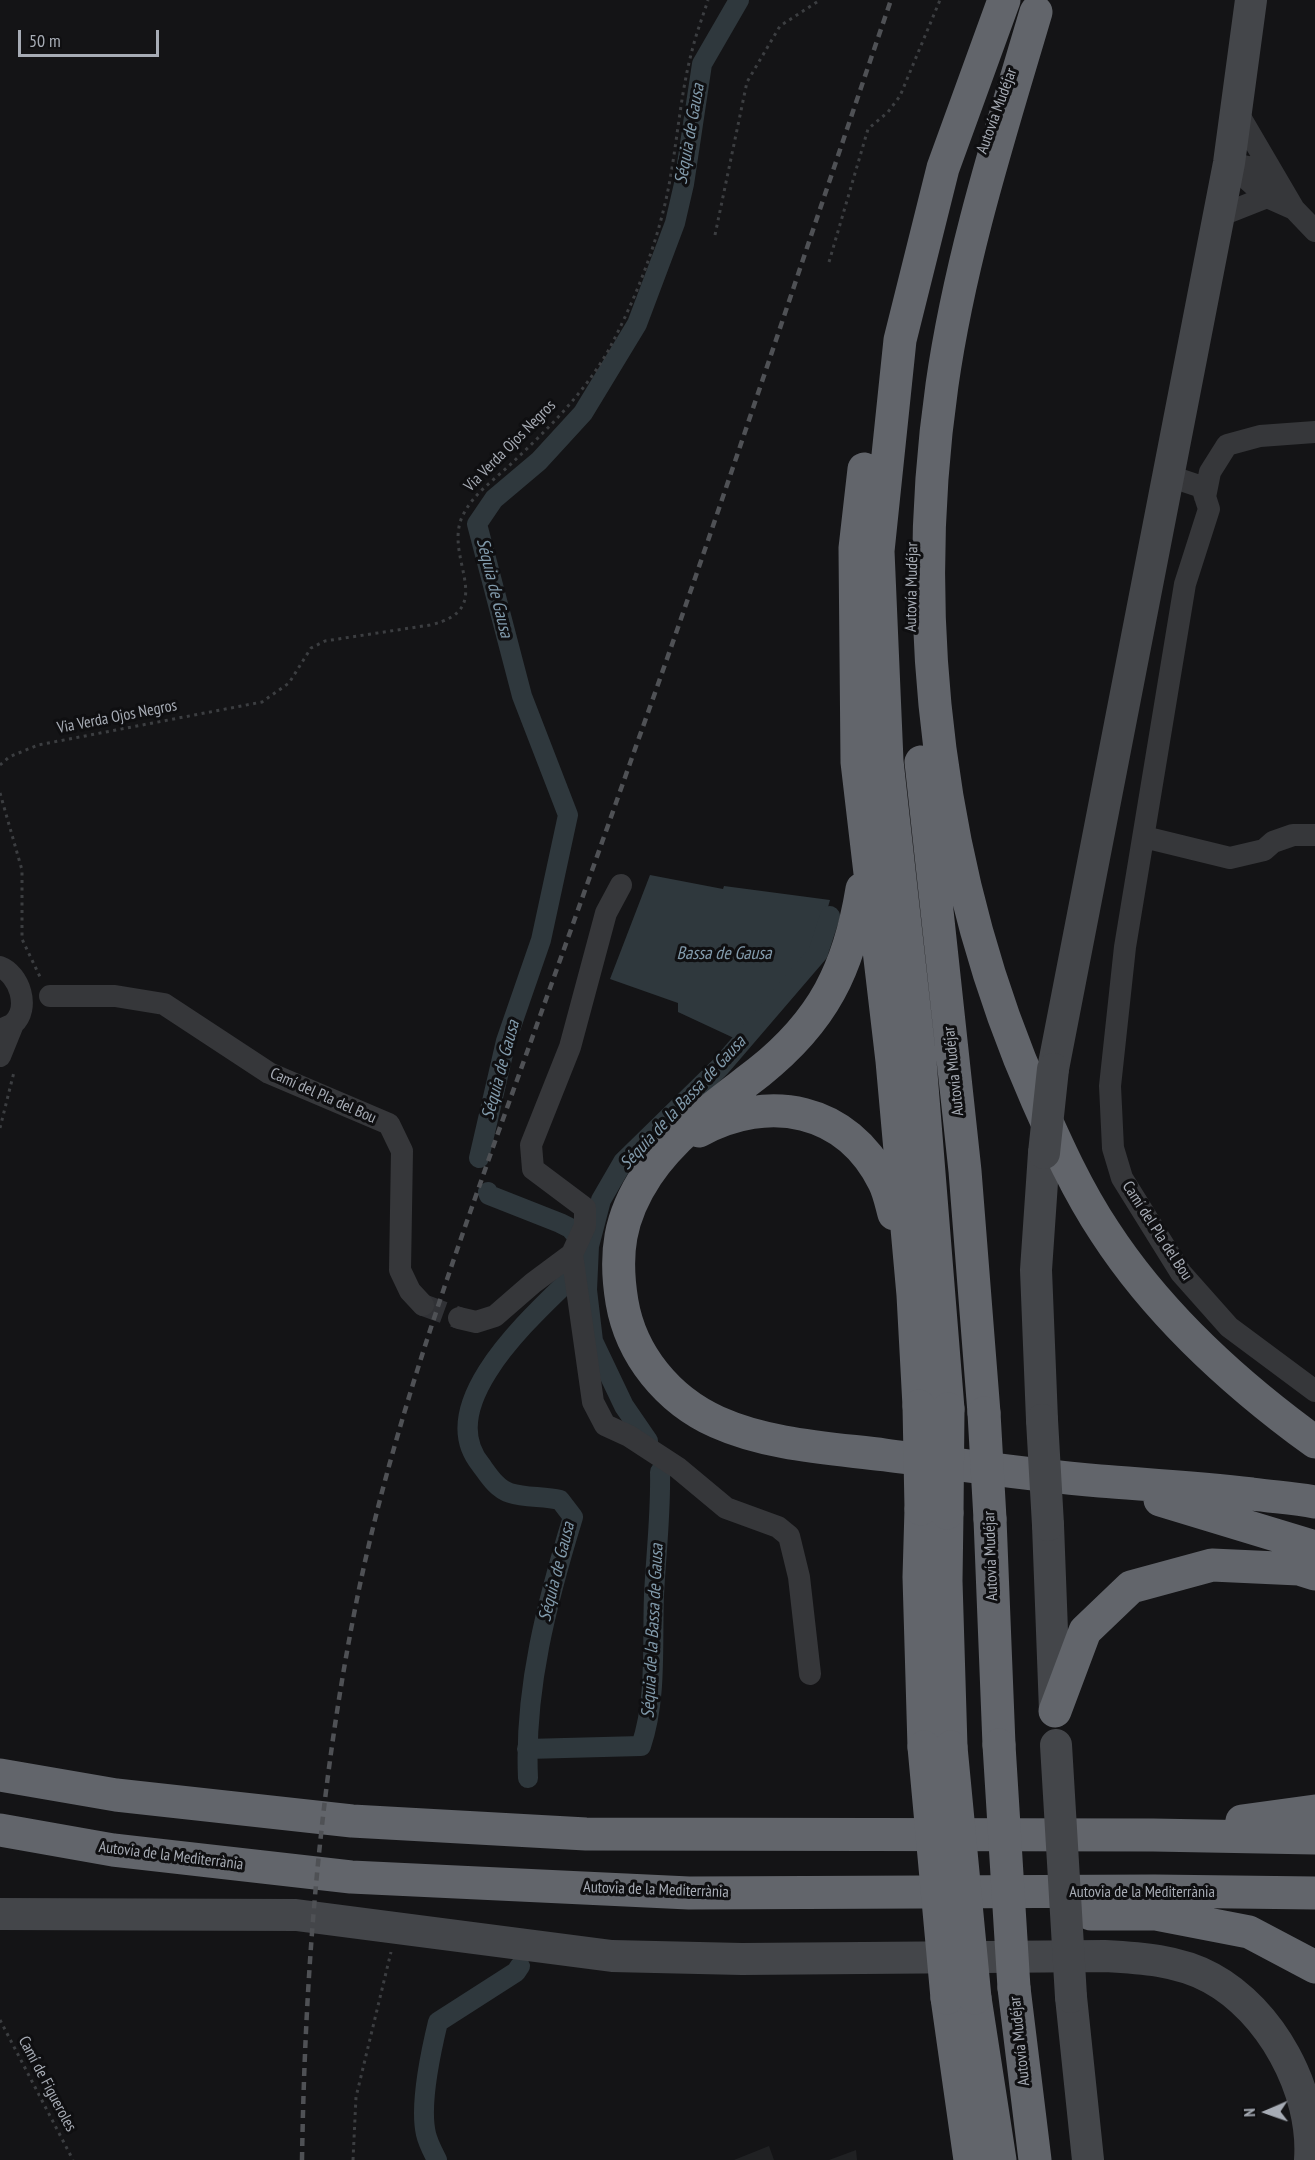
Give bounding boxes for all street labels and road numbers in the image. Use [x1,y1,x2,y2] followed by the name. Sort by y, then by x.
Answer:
[973,65,1021,157] street label: Autovía Mudéjar
[460,396,560,496] street label: Via Verda Ojos Negros
[902,542,922,632] street label: Autovía Mudéjar
[55,696,179,738] street label: Via Verda Ojos Negros
[940,1025,968,1117] street label: Autovía Mudéjar
[267,1064,379,1128] street label: Camí del Pla del Bou
[1118,1178,1196,1284] street label: Camí del Pla del Bou
[980,1511,1002,1601] street label: Autovía Mudéjar
[98,1838,244,1874] street label: Autovia de la Mediterrània
[583,1878,729,1902] street label: Autovia de la Mediterrània
[1069,1882,1215,1902] street label: Autovia de la Mediterrània
[1006,1995,1034,2087] street label: Autovía Mudéjar
[14,2033,80,2135] street label: Camí de Figueroles

